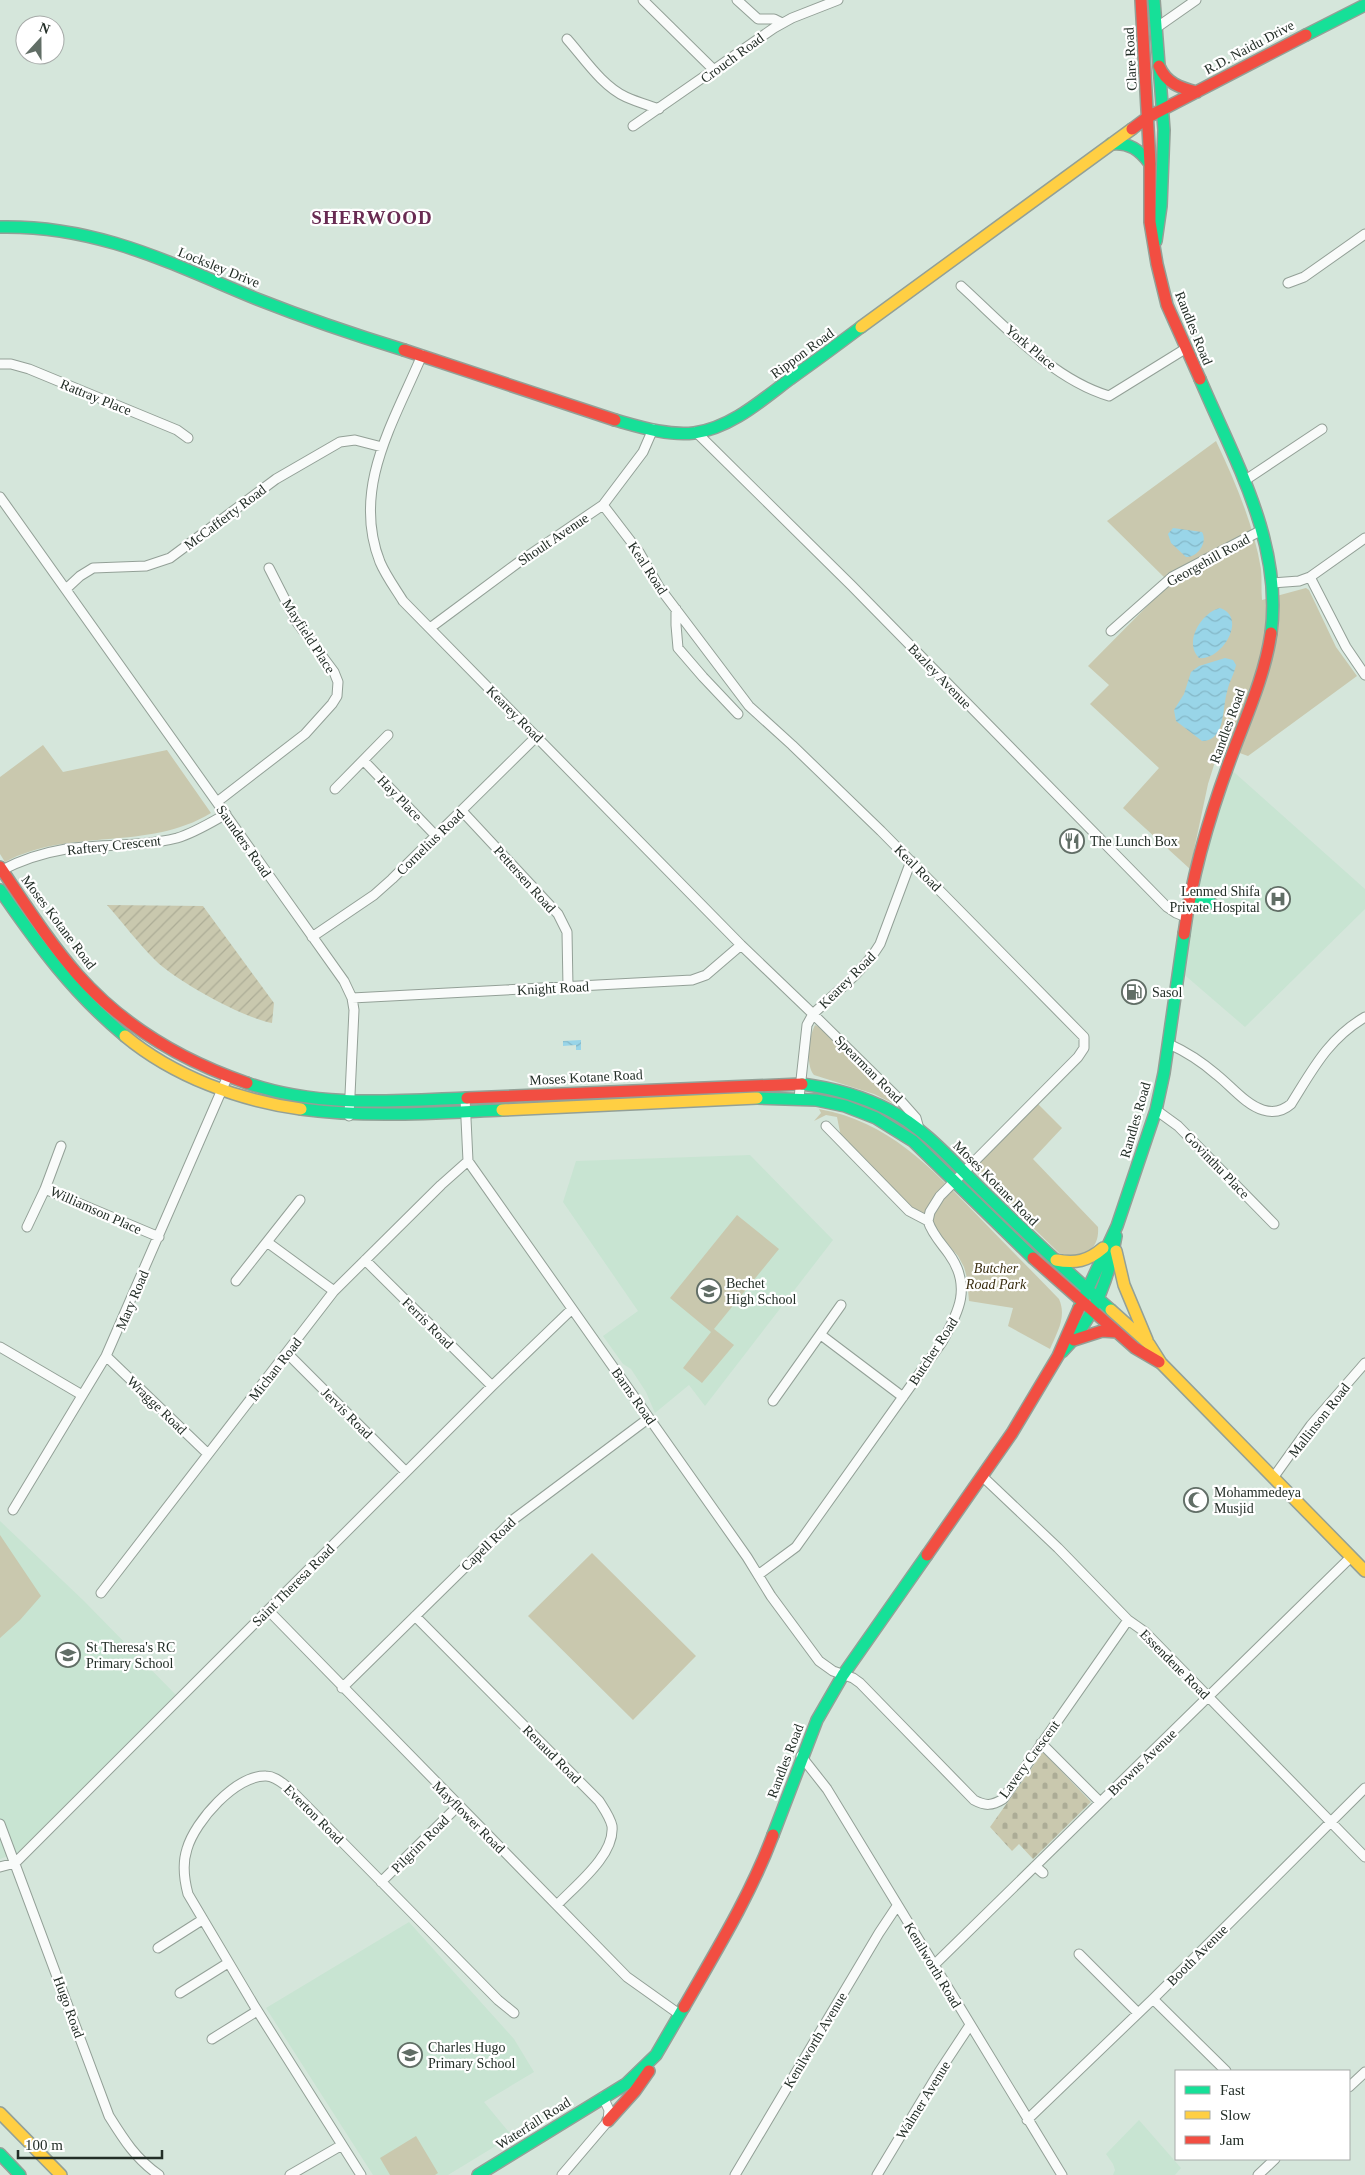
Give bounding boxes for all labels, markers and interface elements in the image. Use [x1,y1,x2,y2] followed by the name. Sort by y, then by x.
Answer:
[15,15,65,65] north arrow
[1202,17,1297,77] street label: R.D. Naidu Drive
[37,20,52,37] text: N
[1121,27,1140,91] street label: Clare Road
[698,31,767,86] street label: Crouch Road
[311,207,433,228] district label: SHERWOOD
[176,244,262,291] street label: Locksley Drive
[1172,289,1215,367] street label: Randles Road
[1002,322,1059,373] street label: York Place
[768,326,837,381] street label: Rippon Road
[58,376,133,418] street label: Rattray Place
[182,482,269,553] street label: McCafferty Road
[515,510,591,569] street label: Shoult Avenue
[1164,531,1252,589] street label: Georgehill Road
[625,539,670,597] street label: Keal Road
[279,596,338,676] street label: Mayfield Place
[905,641,974,712] street label: Bazley Avenue
[483,683,546,746] street label: Kearey Road
[1207,687,1248,765] street label: Randles Road
[374,773,425,824] street label: Hay Place
[213,802,274,880] street label: Saunders Road
[394,807,467,878] street label: Cornelius Road
[1059,828,1085,854] restaurant icon: The Lunch Box
[66,833,162,858] street label: Raftery Crescent
[1090,834,1178,849] place label: The Lunch Box
[891,842,944,895] street label: Keal Road
[491,843,558,916] street label: Pettersen Road
[18,872,99,972] street label: Moses Kotane Road
[1169,884,1261,915] place label: Lenmed Shifa Private Hospital
[1265,886,1291,912] hospital icon: Lenmed Shifa Private Hospital
[816,949,879,1012] street label: Kearey Road
[517,979,589,998] street label: Knight Road
[1121,979,1147,1005] fuel station icon: Sasol
[1152,985,1182,1000] place label: Sasol
[832,1033,905,1106] street label: Spearman Road
[529,1067,643,1088] street label: Moses Kotane Road
[1117,1081,1153,1160] street label: Randles Road
[1181,1129,1252,1202] street label: Govinthu Place
[950,1138,1041,1229] street label: Moses Kotane Road
[48,1184,144,1237] street label: Williamson Place
[965,1261,1027,1292] park label: Butcher Road Park
[113,1268,152,1332] street label: Mary Road
[726,1276,797,1307] place label: Bechet High School
[696,1278,722,1304] school or university icon: Bechet High School
[399,1295,456,1352] street label: Ferris Road
[906,1315,961,1388] street label: Butcher Road
[246,1335,305,1404] street label: Michan Road
[609,1365,659,1428] street label: Barns Road
[124,1373,189,1437] street label: Wragge Road
[1286,1380,1353,1460] street label: Mallinson Road
[318,1385,375,1442] street label: Jervis Road
[1214,1485,1302,1516] place label: Mohammedeya Musjid
[1183,1487,1209,1513] mosque icon: Mohammedeya Musjid
[458,1515,519,1574] street label: Capell Road
[249,1541,337,1629] street label: Saint Theresa Road
[1137,1626,1213,1702] street label: Essendene Road
[86,1640,175,1671] place label: St Theresa's RC Primary School
[55,1642,81,1668] school or university icon: St Theresa's RC Primary School
[996,1718,1063,1801] street label: Lavery Crescent
[520,1722,584,1786] street label: Renaud Road
[764,1722,806,1800] street label: Randles Road
[1105,1726,1179,1799] street label: Browns Avenue
[430,1778,508,1856] street label: Mayflower Road
[281,1782,346,1847] street label: Everton Road
[389,1813,452,1876] street label: Pilgrim Road
[901,1920,964,2011] street label: Kenilworth Road
[1164,1922,1231,1989] street label: Booth Avenue
[51,1974,87,2040] street label: Hugo Road
[781,1990,850,2091] street label: Kenilworth Avenue
[428,2040,516,2071] place label: Charles Hugo Primary School
[397,2042,423,2068] school or university icon: Charles Hugo Primary School
[893,2058,953,2142] street label: Walmer Avenue
[1175,2070,1350,2160] legend
[1220,2082,1246,2098] text: Fast
[493,2095,573,2152] street label: Waterfall Road
[1220,2107,1251,2123] text: Slow
[18,2128,161,2160] scale bar
[1220,2132,1244,2148] text: Jam
[25,2137,63,2153] text: 100 m

